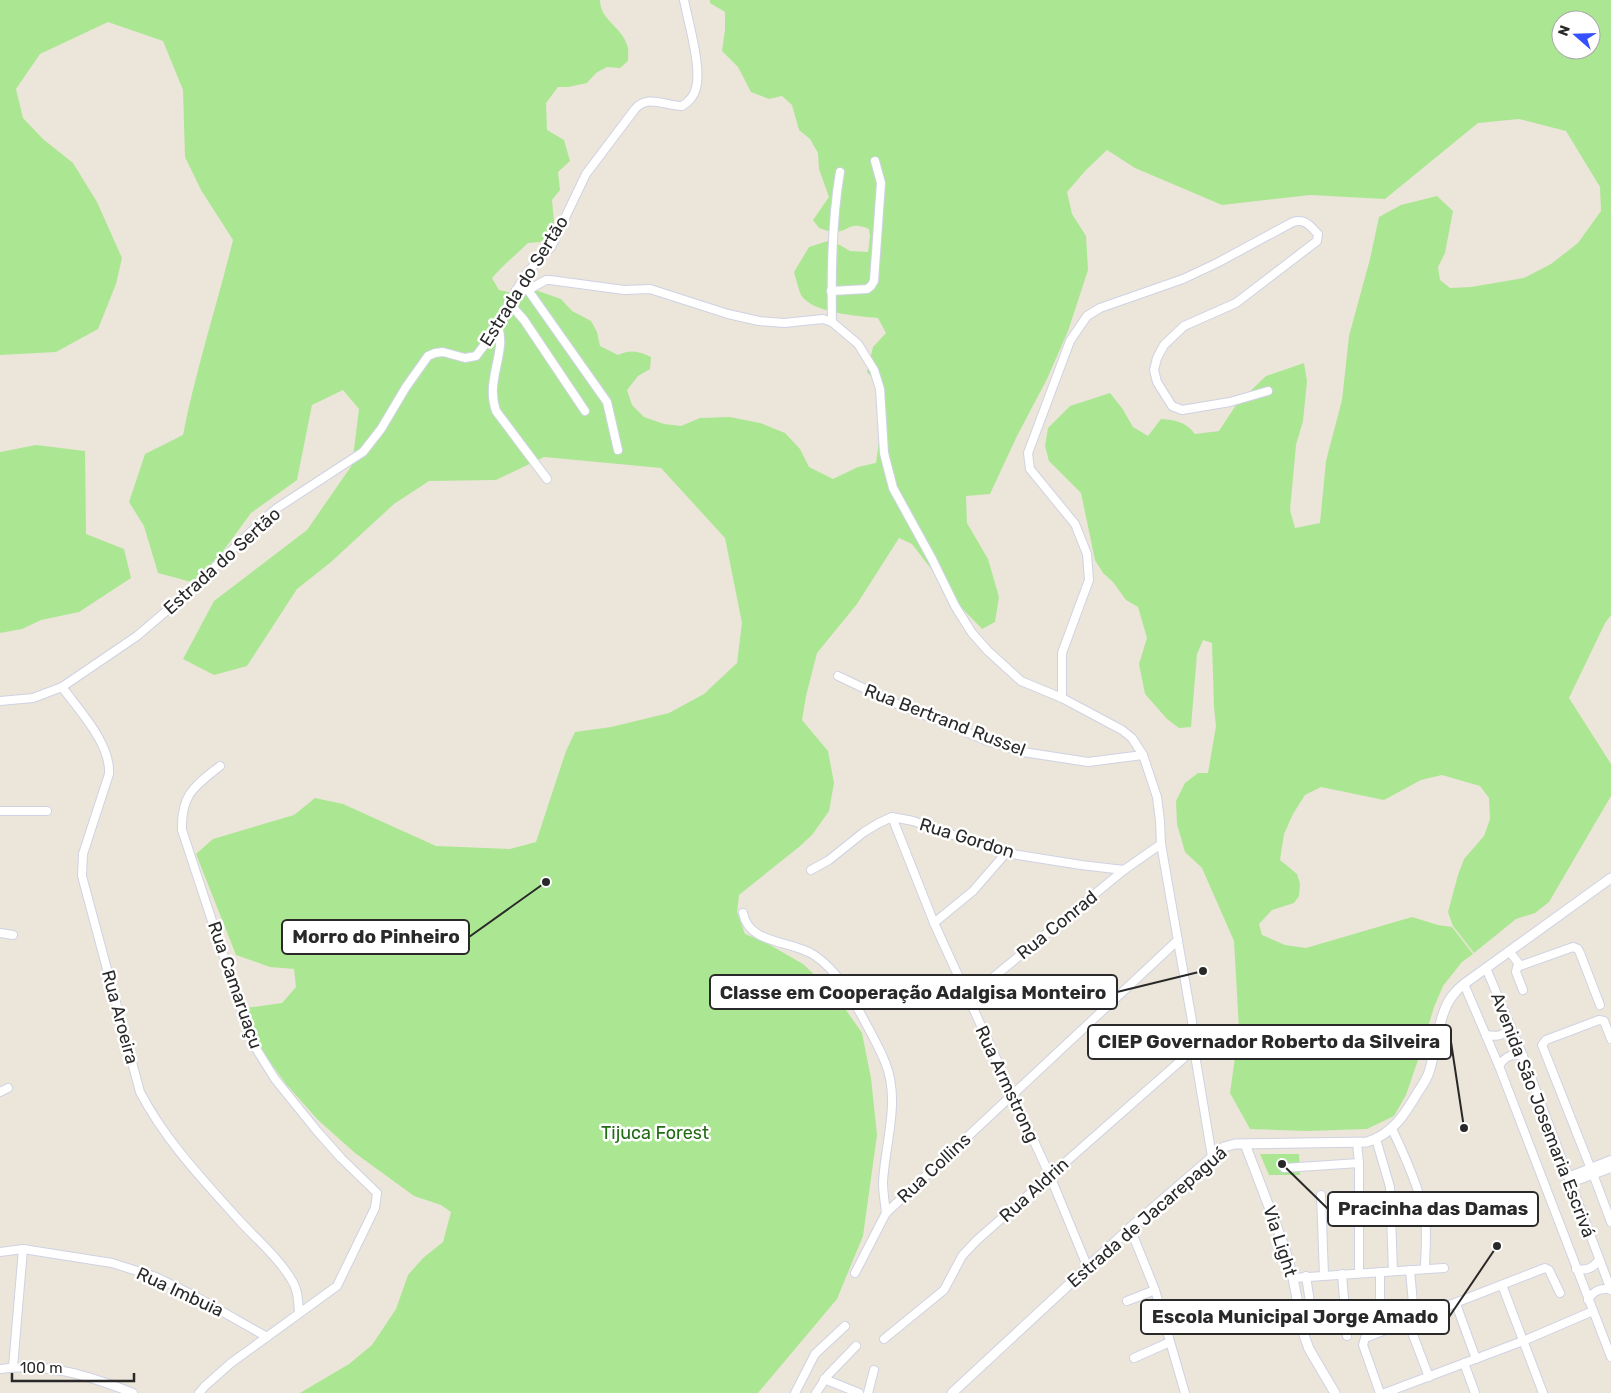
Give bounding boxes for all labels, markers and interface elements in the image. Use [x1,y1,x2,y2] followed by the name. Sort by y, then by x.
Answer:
[1551,10,1601,60] north arrow
[1555,23,1574,38] text: N
[475,212,573,350] street label: Estrada do Sertão
[159,503,285,619] street label: Estrada do Sertão
[861,679,1029,761] street label: Rua Bertrand Russel
[917,813,1017,863] street label: Rua Gordon
[1012,886,1102,964] street label: Rua Conrad
[203,918,267,1052] street label: Rua Camaruaçu
[282,920,469,954] callout: Morro do Pinheiro
[292,925,460,948] text: Morro do Pinheiro
[97,967,143,1067] street label: Rua Aroeira
[710,975,1117,1009] callout: Classe em Cooperação Adalgisa Monteiro
[720,981,1106,1004] text: Classe em Cooperação Adalgisa Monteiro
[1486,989,1600,1241] street label: Avenida São Josemaria Escrivá
[970,1022,1044,1146] street label: Rua Armstrong
[1088,1025,1451,1059] callout: CIEP Governador Roberto da Silveira
[1098,1030,1440,1053] text: CIEP Governador Roberto da Silveira
[601,1122,709,1144] park label: Tijuca Forest
[893,1128,975,1208] street label: Rua Collins
[1063,1142,1231,1292] street label: Estrada de Jacarepaguá
[995,1153,1073,1227] street label: Rua Aldrin
[1328,1192,1538,1226] callout: Pracinha das Damas
[1338,1197,1528,1220] text: Pracinha das Damas
[1258,1203,1302,1279] street label: Via Light
[133,1262,227,1322] street label: Rua Imbuia
[1141,1300,1449,1334] callout: Escola Municipal Jorge Amado
[1152,1305,1438,1328] text: Escola Municipal Jorge Amado
[12,1350,135,1382] scale bar
[20,1359,62,1377] text: 100 m

